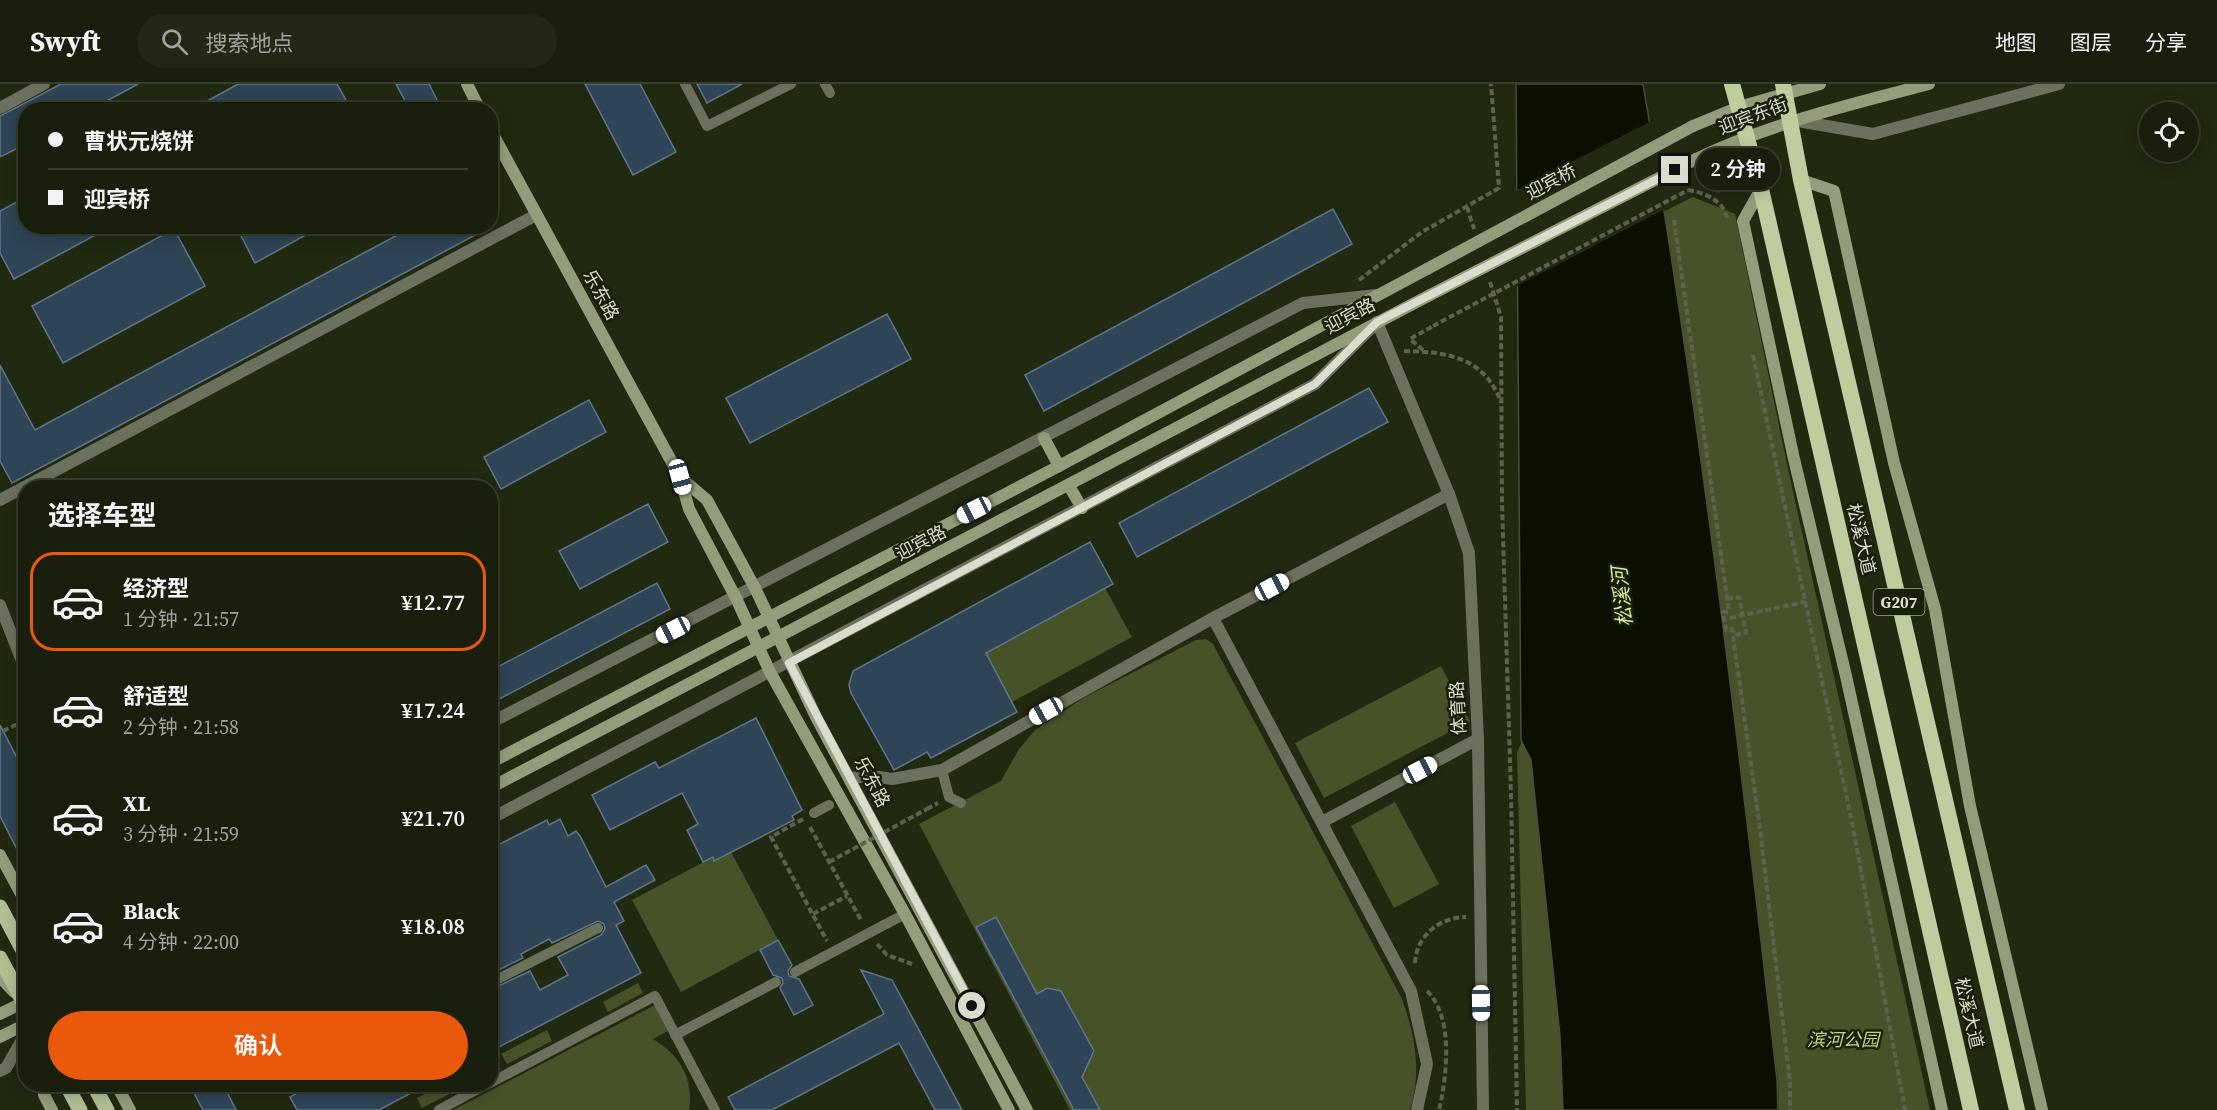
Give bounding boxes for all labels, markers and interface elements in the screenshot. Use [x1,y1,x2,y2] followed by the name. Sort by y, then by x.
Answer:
[137,14,557,68] search box
[30,22,101,60] text: Swyft
[158,25,191,58] icon: search
[206,28,294,58] text: 搜索地点
[1995,28,2037,57] text: 地图
[2070,28,2112,57] text: 图层
[2145,28,2187,57] text: 分享
[1715,91,1791,140] street label: 迎宾东街
[2139,102,2199,162] map controls
[2139,102,2199,162] button: locate
[84,126,194,156] text: 曹状元烧饼
[1696,149,1780,191] callout: 2 分钟
[1711,155,1765,183] text: 2 分钟
[1661,156,1688,183] route end
[1521,158,1580,205] street label: 迎宾桥
[84,184,150,214] text: 迎宾桥
[577,265,625,324] street label: 乐东路
[1320,292,1379,339] street label: 迎宾路
[667,457,693,497] car
[954,494,994,526] car
[48,497,156,534] text: 选择车型
[1841,501,1882,577] street label: 松溪大道
[891,519,950,566] street label: 迎宾路
[1605,562,1639,628] water label: 松溪河
[1252,571,1292,603] car
[123,573,189,603] text: 经济型
[51,575,105,629] icon: car
[401,587,465,617] text: ¥12.77
[1874,589,1924,615] road number: G207
[123,605,239,633] text: 1 分钟 · 21:57
[653,614,693,646] car
[1444,680,1471,736] street label: 体育路
[123,681,189,711] text: 舒适型
[51,683,105,737] icon: car
[1026,694,1066,728] car
[401,695,465,725] text: ¥17.24
[123,713,239,741] text: 2 分钟 · 21:58
[849,752,896,811] street label: 乐东路
[1400,754,1440,786] car
[123,788,150,818] text: XL
[51,791,105,845] icon: car
[401,803,465,833] text: ¥21.70
[123,820,239,848] text: 3 分钟 · 21:59
[123,896,180,926] text: Black
[51,899,105,953] icon: car
[401,911,465,941] text: ¥18.08
[123,928,239,956] text: 4 分钟 · 22:00
[1949,975,1990,1051] street label: 松溪大道
[1472,985,1490,1021] car
[958,992,985,1019] route start
[48,1011,468,1080] button: 确认
[1807,1027,1882,1052] park label: 滨河公园

